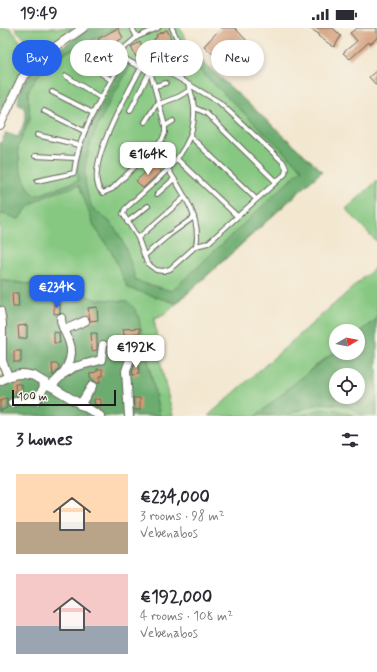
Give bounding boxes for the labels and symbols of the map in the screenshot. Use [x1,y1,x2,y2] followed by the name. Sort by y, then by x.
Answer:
[120,142,176,176] pin: €164K
[29,275,85,309] pin: €234K
[329,324,365,360] north arrow
[108,335,164,369] pin: €192K
[12,388,116,407] scale bar

